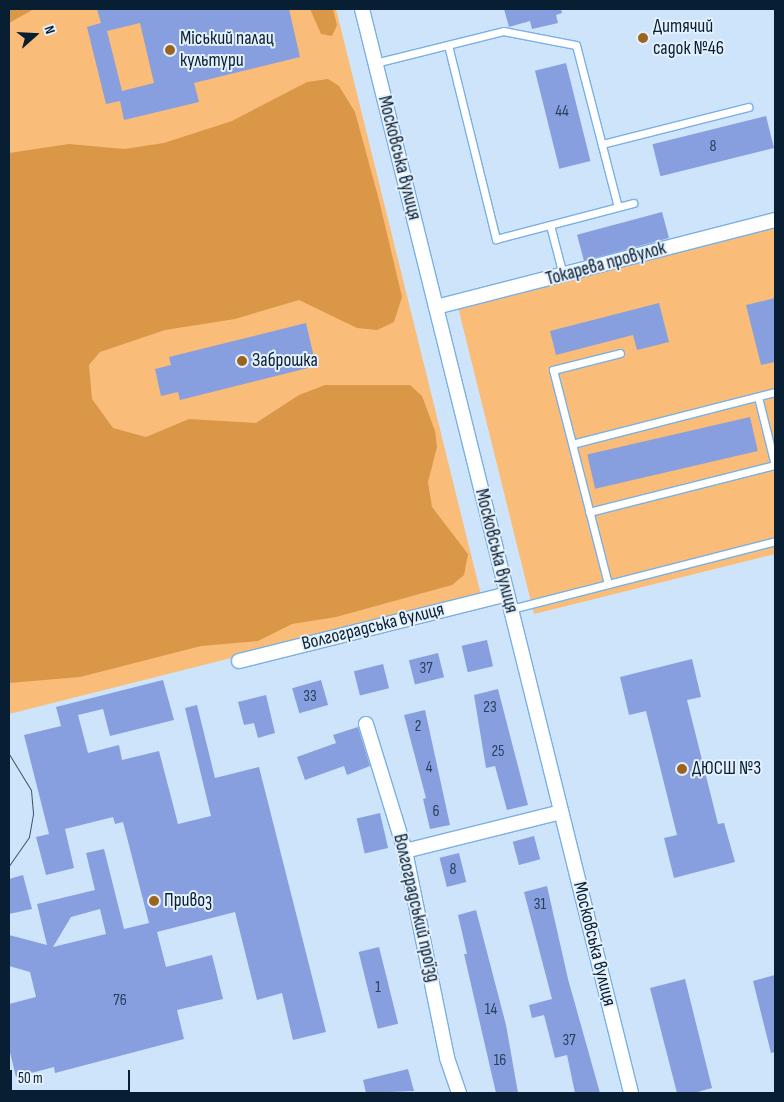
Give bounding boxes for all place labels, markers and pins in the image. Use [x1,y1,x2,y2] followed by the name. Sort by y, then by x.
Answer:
[653,16,724,60] place label: Дитячий садок №46
[180,28,274,72] place label: Міський палац культури
[637,32,649,44] marker: Дитячий садок №46
[164,44,176,56] marker: Міський палац культури
[252,350,318,372] place label: Заброшка
[236,355,248,367] marker: Заброшка
[692,758,761,780] place label: ДЮСШ №3
[676,763,688,775] marker: ДЮСШ №3
[164,890,212,912] place label: Привоз
[148,895,160,907] marker: Привоз

